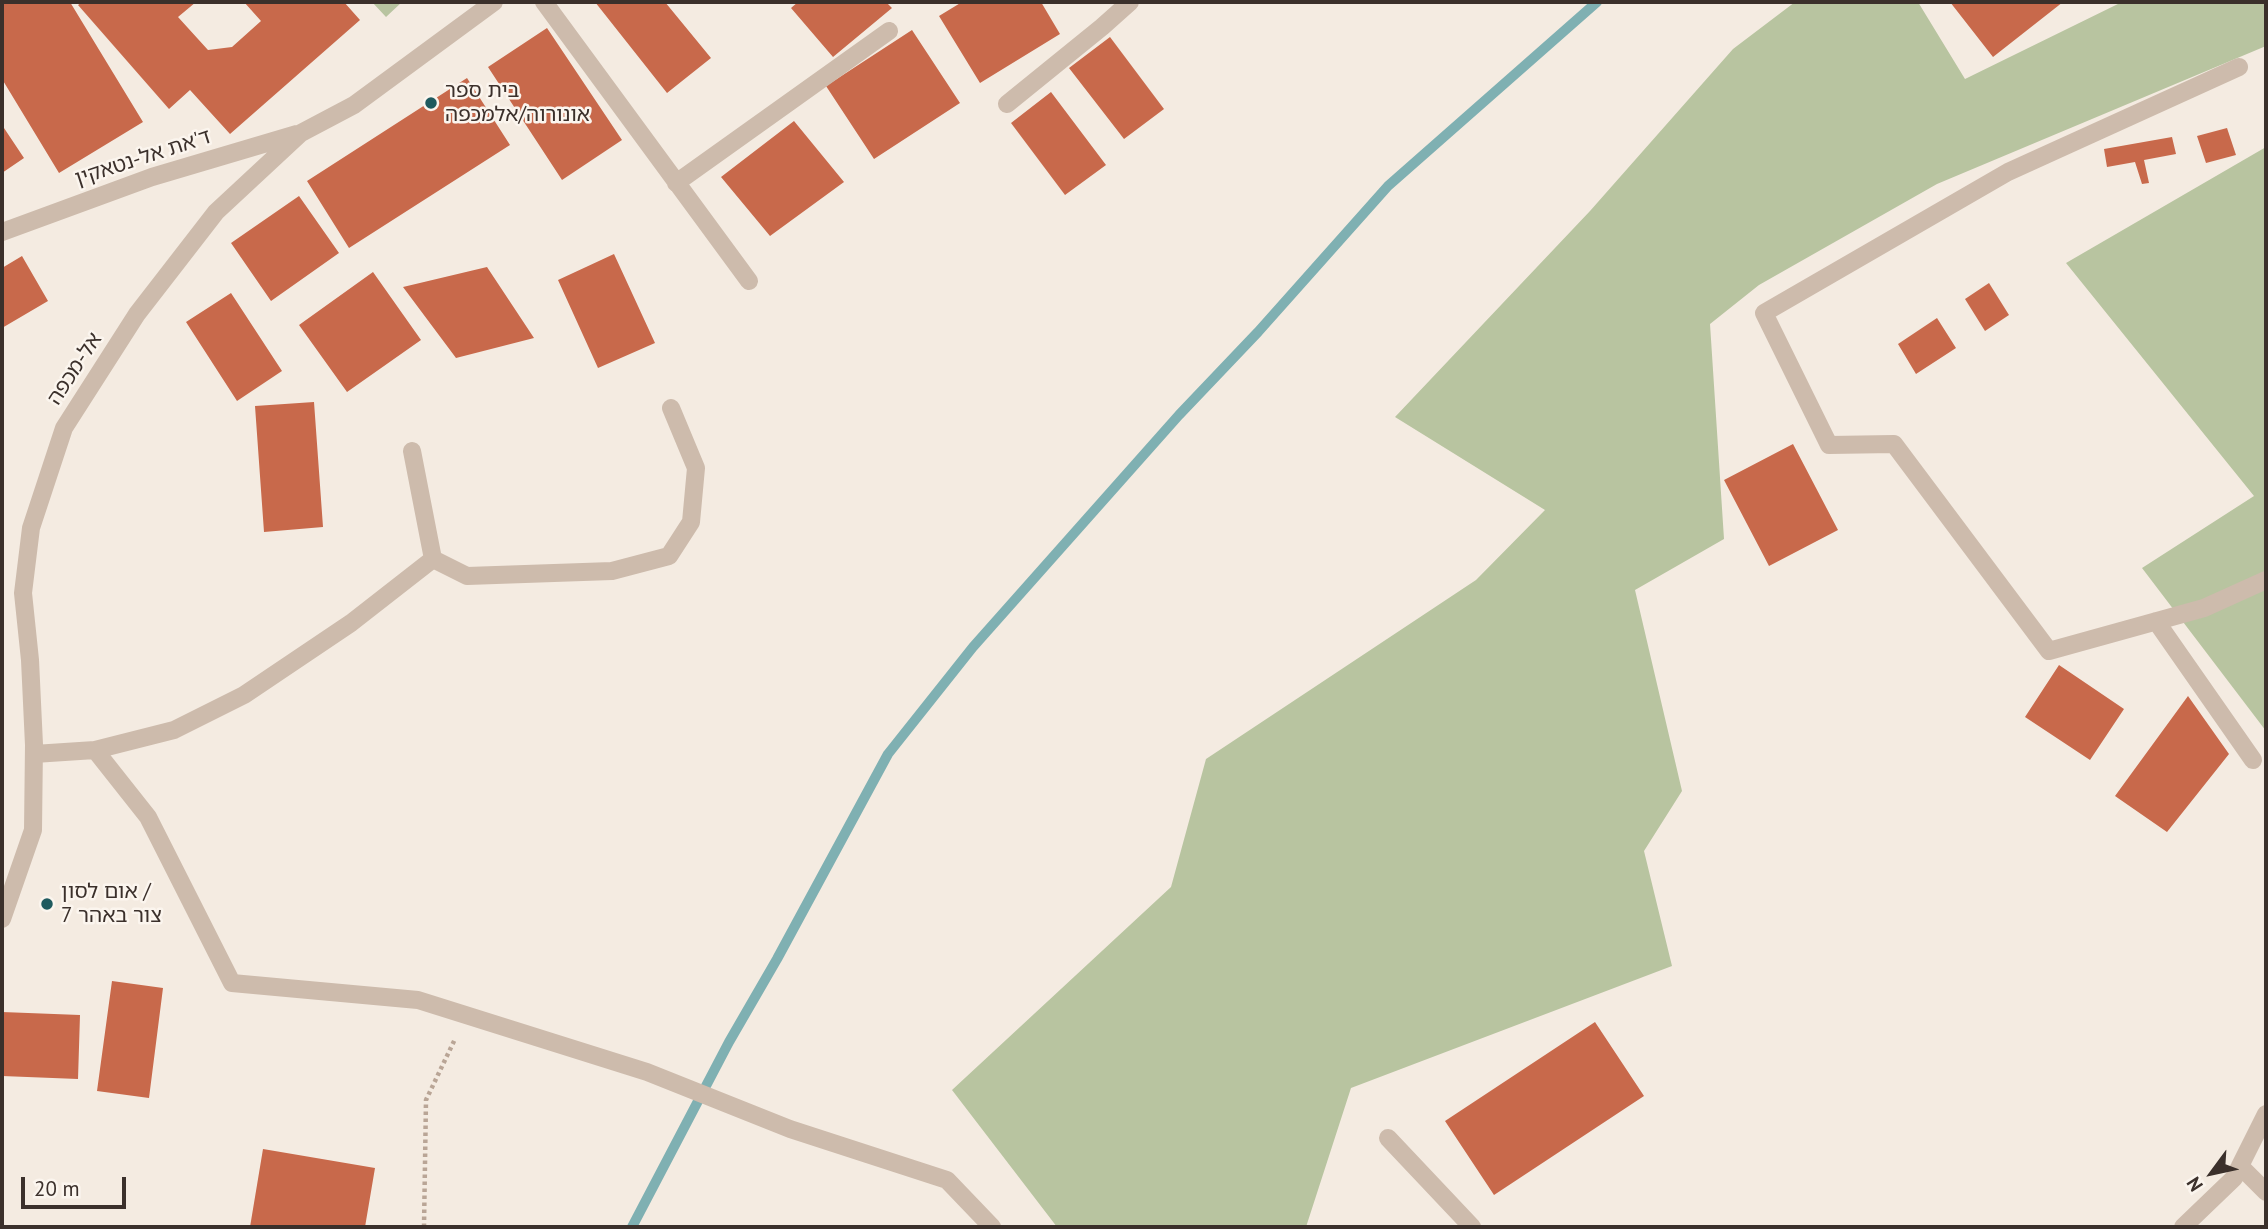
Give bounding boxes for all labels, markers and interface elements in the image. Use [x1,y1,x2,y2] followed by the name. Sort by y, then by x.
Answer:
[445,78,590,128] place label: בית ספר אונורוה/אלמכפה
[423,95,439,111] marker: בית ספר אונורוה/אלמכפה
[72,124,214,192] street label: ד'את אל-נטאקין
[42,328,108,410] street label: אל-מכפה
[61,879,162,929] place label: אום לסון / צור באהר 7
[39,896,55,912] marker: אום לסון / צור באהר 7
[2177,1138,2247,1208] north arrow
[24,1162,130,1206] scale bar
[2181,1173,2208,1196] text: N
[34,1175,80,1202] text: 20 m

